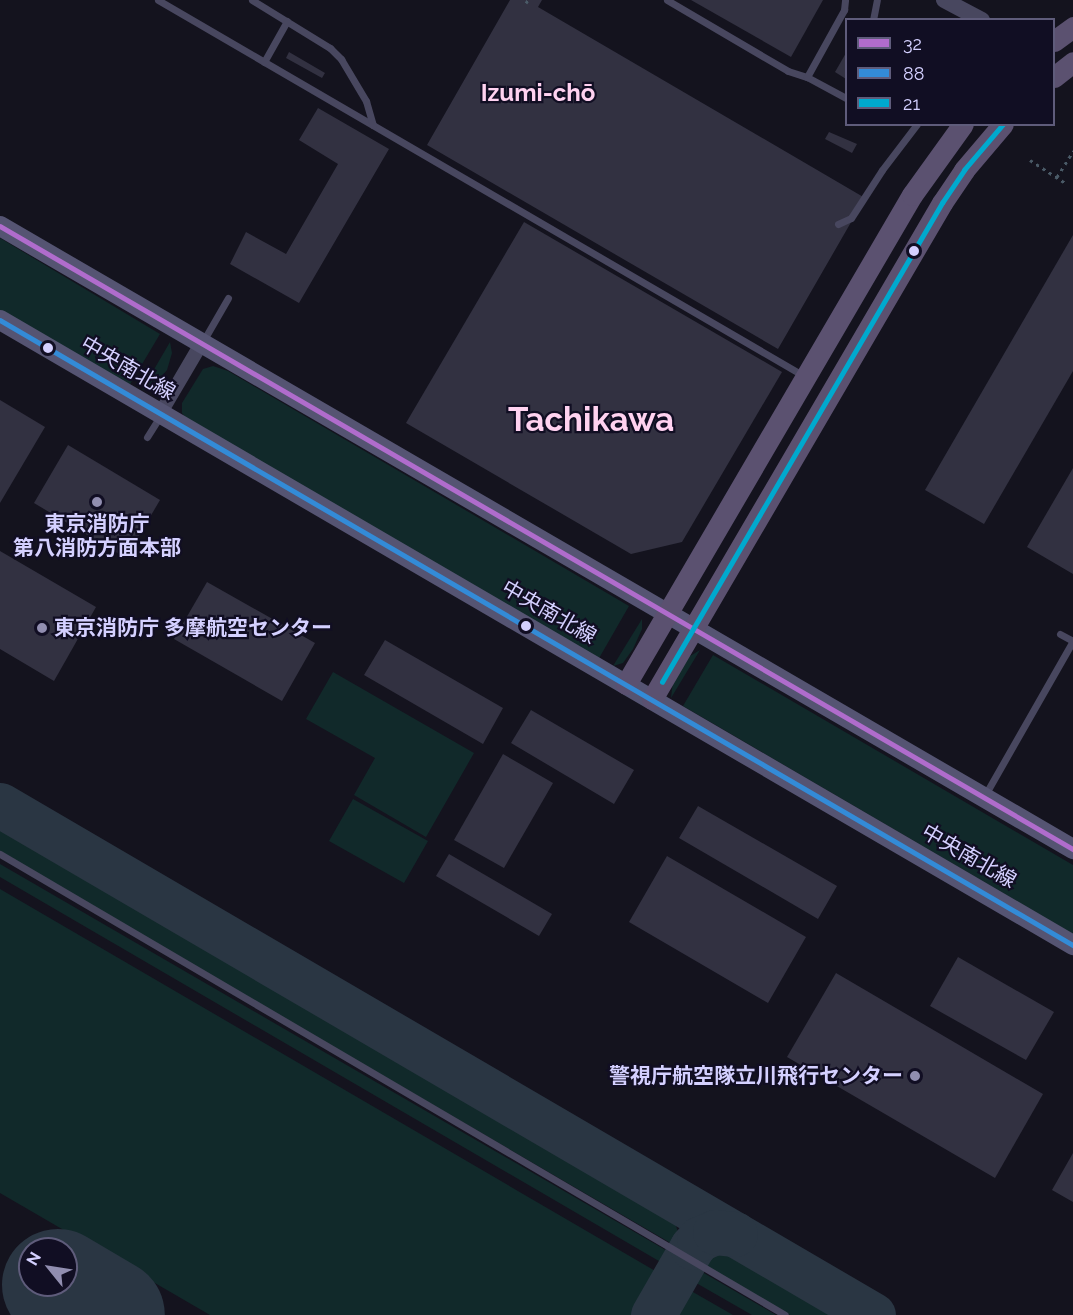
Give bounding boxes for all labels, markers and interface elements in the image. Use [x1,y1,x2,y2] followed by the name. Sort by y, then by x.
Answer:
[845,18,1055,126] legend
[903,33,922,54] text: 32
[903,63,924,84] text: 88
[481,79,595,107] district label: Izumi-chō
[903,93,920,114] text: 21
[908,245,920,257] unlabelled marker
[76,331,180,405] street label: 中央南北線
[42,342,54,354] unlabelled marker
[508,400,674,440] district label: Tachikawa
[90,495,104,509] marker: 東京消防庁 第八消防方面本部
[13,511,181,561] place label: 東京消防庁 第八消防方面本部
[497,575,601,649] street label: 中央南北線
[54,615,332,641] place label: 東京消防庁 多摩航空センター
[520,620,532,632] unlabelled marker
[35,621,49,635] marker: 東京消防庁 多摩航空センター
[917,819,1021,893] street label: 中央南北線
[609,1063,903,1089] place label: 警視庁航空隊立川飛行センター
[908,1069,922,1083] marker: 警視庁航空隊立川飛行センター
[18,1237,78,1297] north arrow
[22,1249,45,1269] text: N

